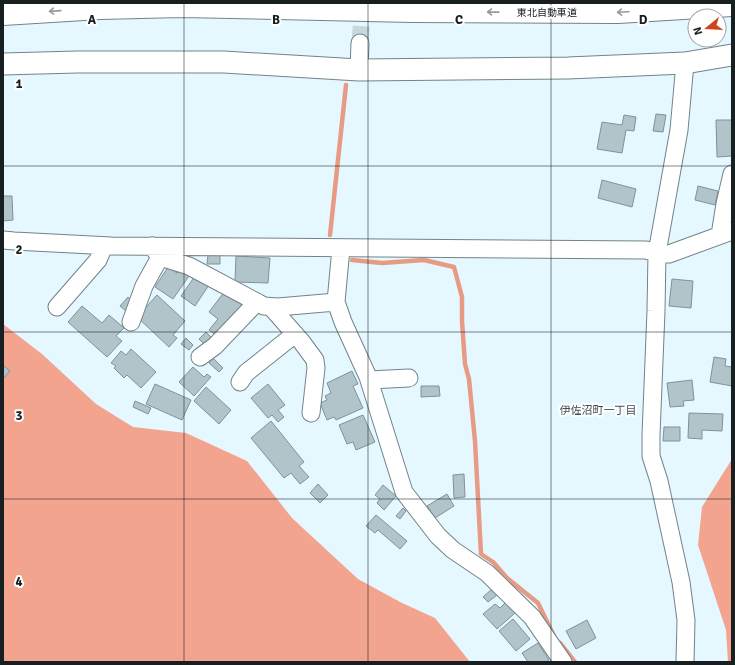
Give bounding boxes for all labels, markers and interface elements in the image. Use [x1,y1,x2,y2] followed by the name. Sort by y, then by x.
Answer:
[49,7,62,14] one-way arrow
[517,7,577,19] street label: 東北自動車道
[487,8,500,16] one-way arrow
[617,8,630,16] one-way arrow
[687,8,727,48] north arrow
[88,12,97,28] text: A
[272,12,280,28] text: B
[455,12,463,28] text: C
[639,12,648,28] text: D
[691,25,705,37] text: N
[15,76,23,92] text: 1
[15,242,23,258] text: 2
[560,404,637,417] district label: 伊佐沼町一丁目
[15,408,23,424] text: 3
[15,574,23,590] text: 4

